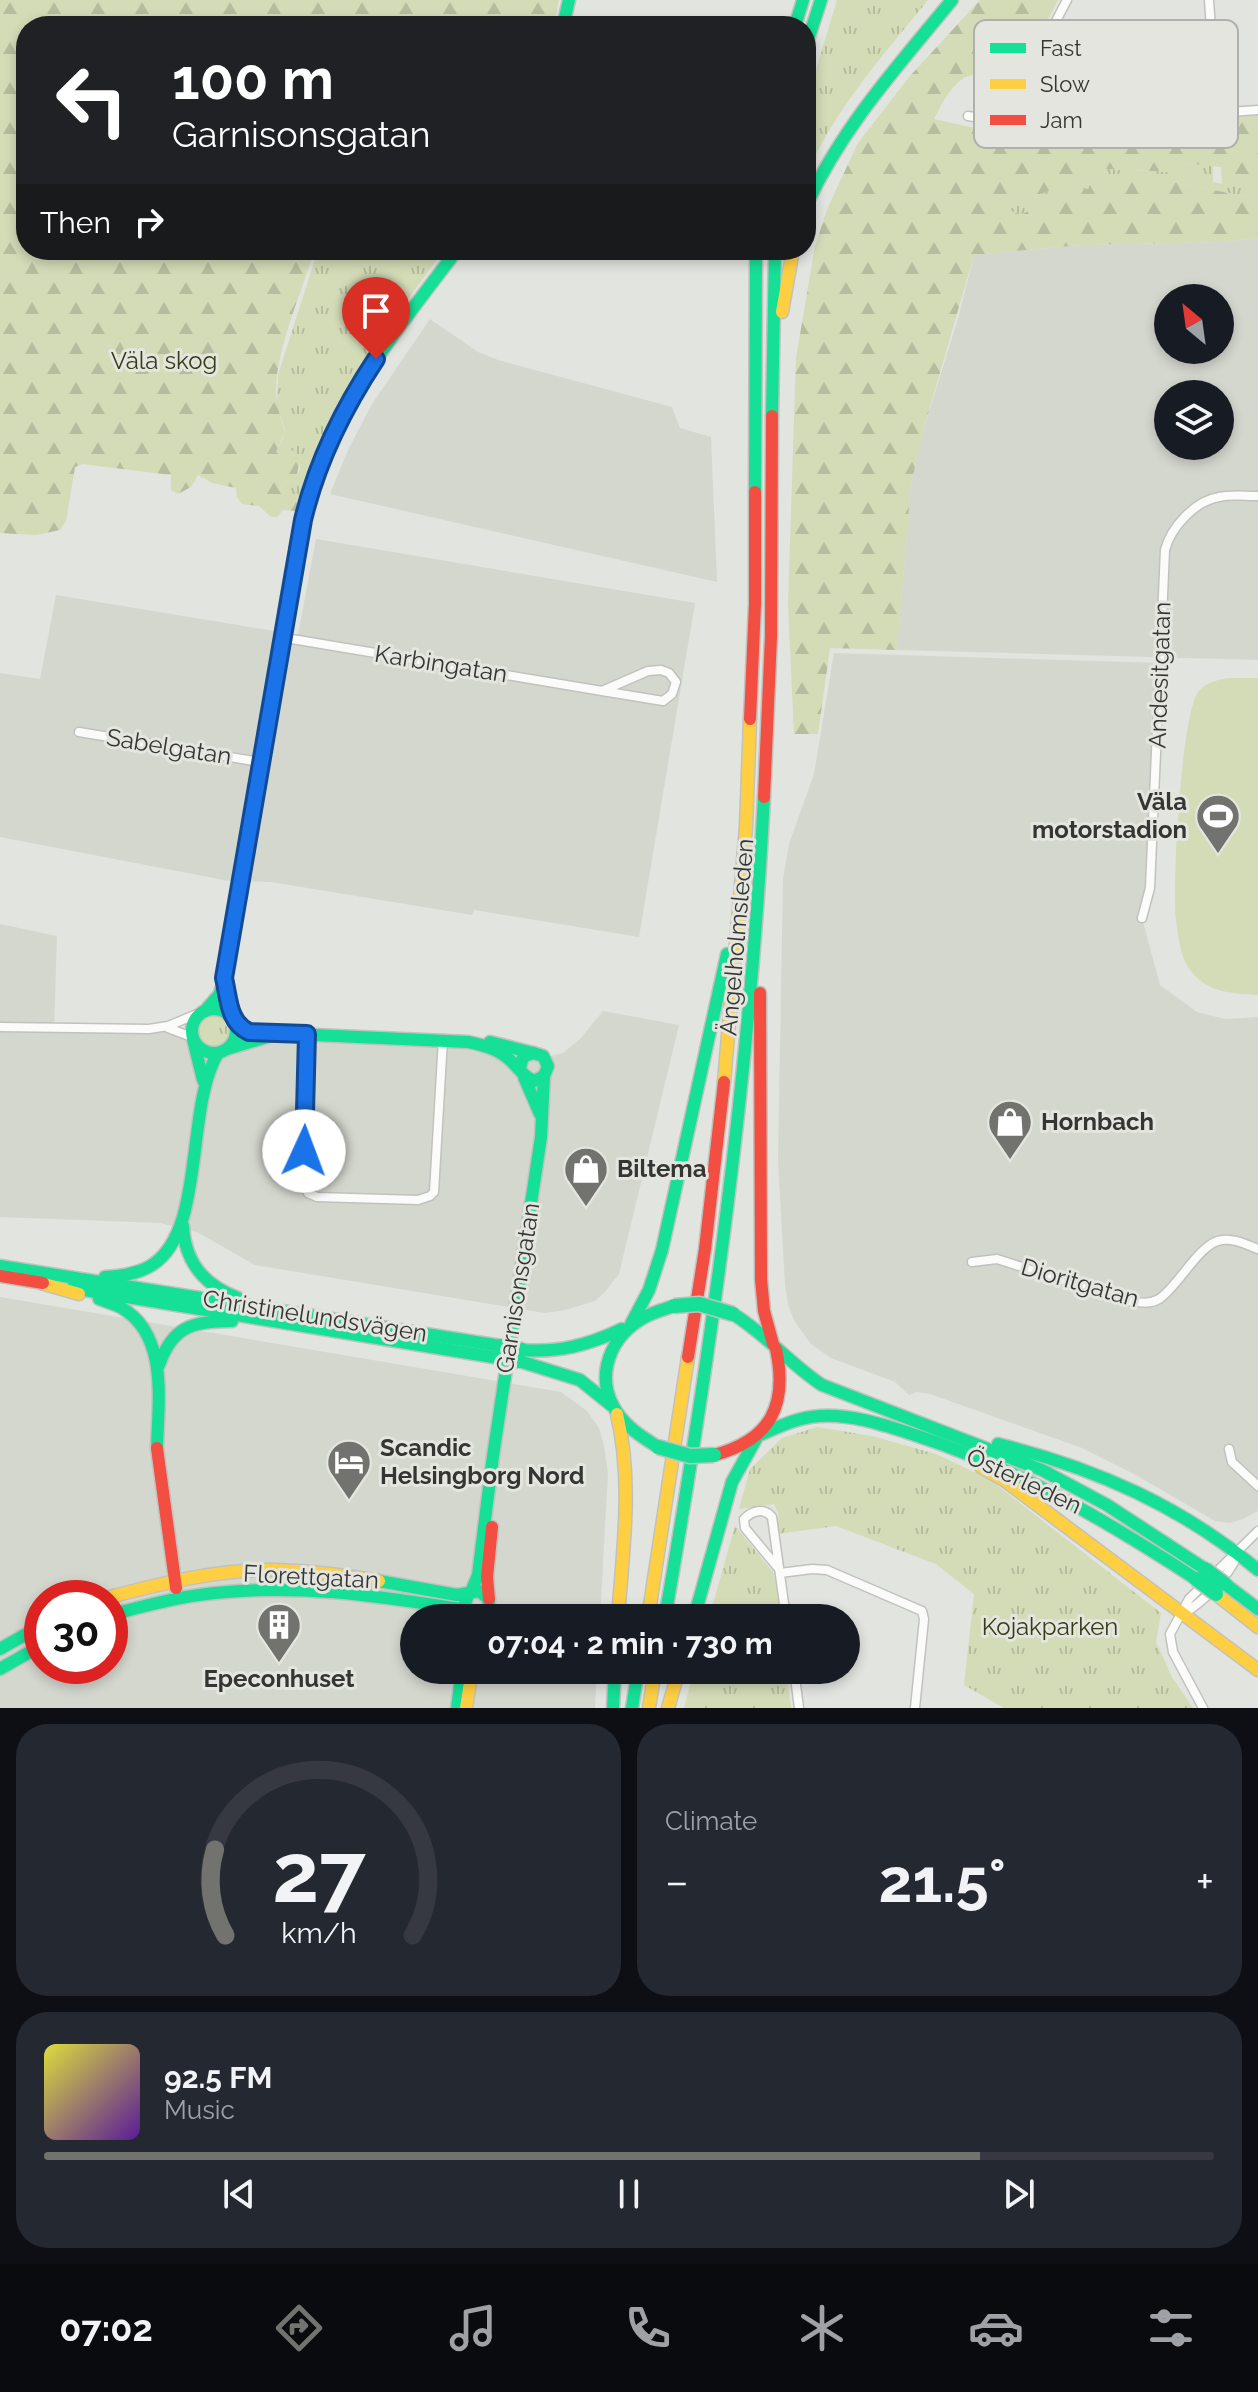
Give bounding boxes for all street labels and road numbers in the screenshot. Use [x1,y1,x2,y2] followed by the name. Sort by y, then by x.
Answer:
[1142,601,1177,749] street label: Andesitgatan
[373,639,509,688] street label: Karbingatan
[105,722,234,771] street label: Sabelgatan
[713,837,760,1037] street label: Ängelholmsleden
[490,1201,545,1375] street label: Garnisonsgatan
[1018,1252,1142,1313] street label: Dioritgatan
[201,1283,429,1348] street label: Christinelundsvägen
[962,1441,1086,1520] street label: Österleden
[242,1558,380,1595] street label: Florettgatan

